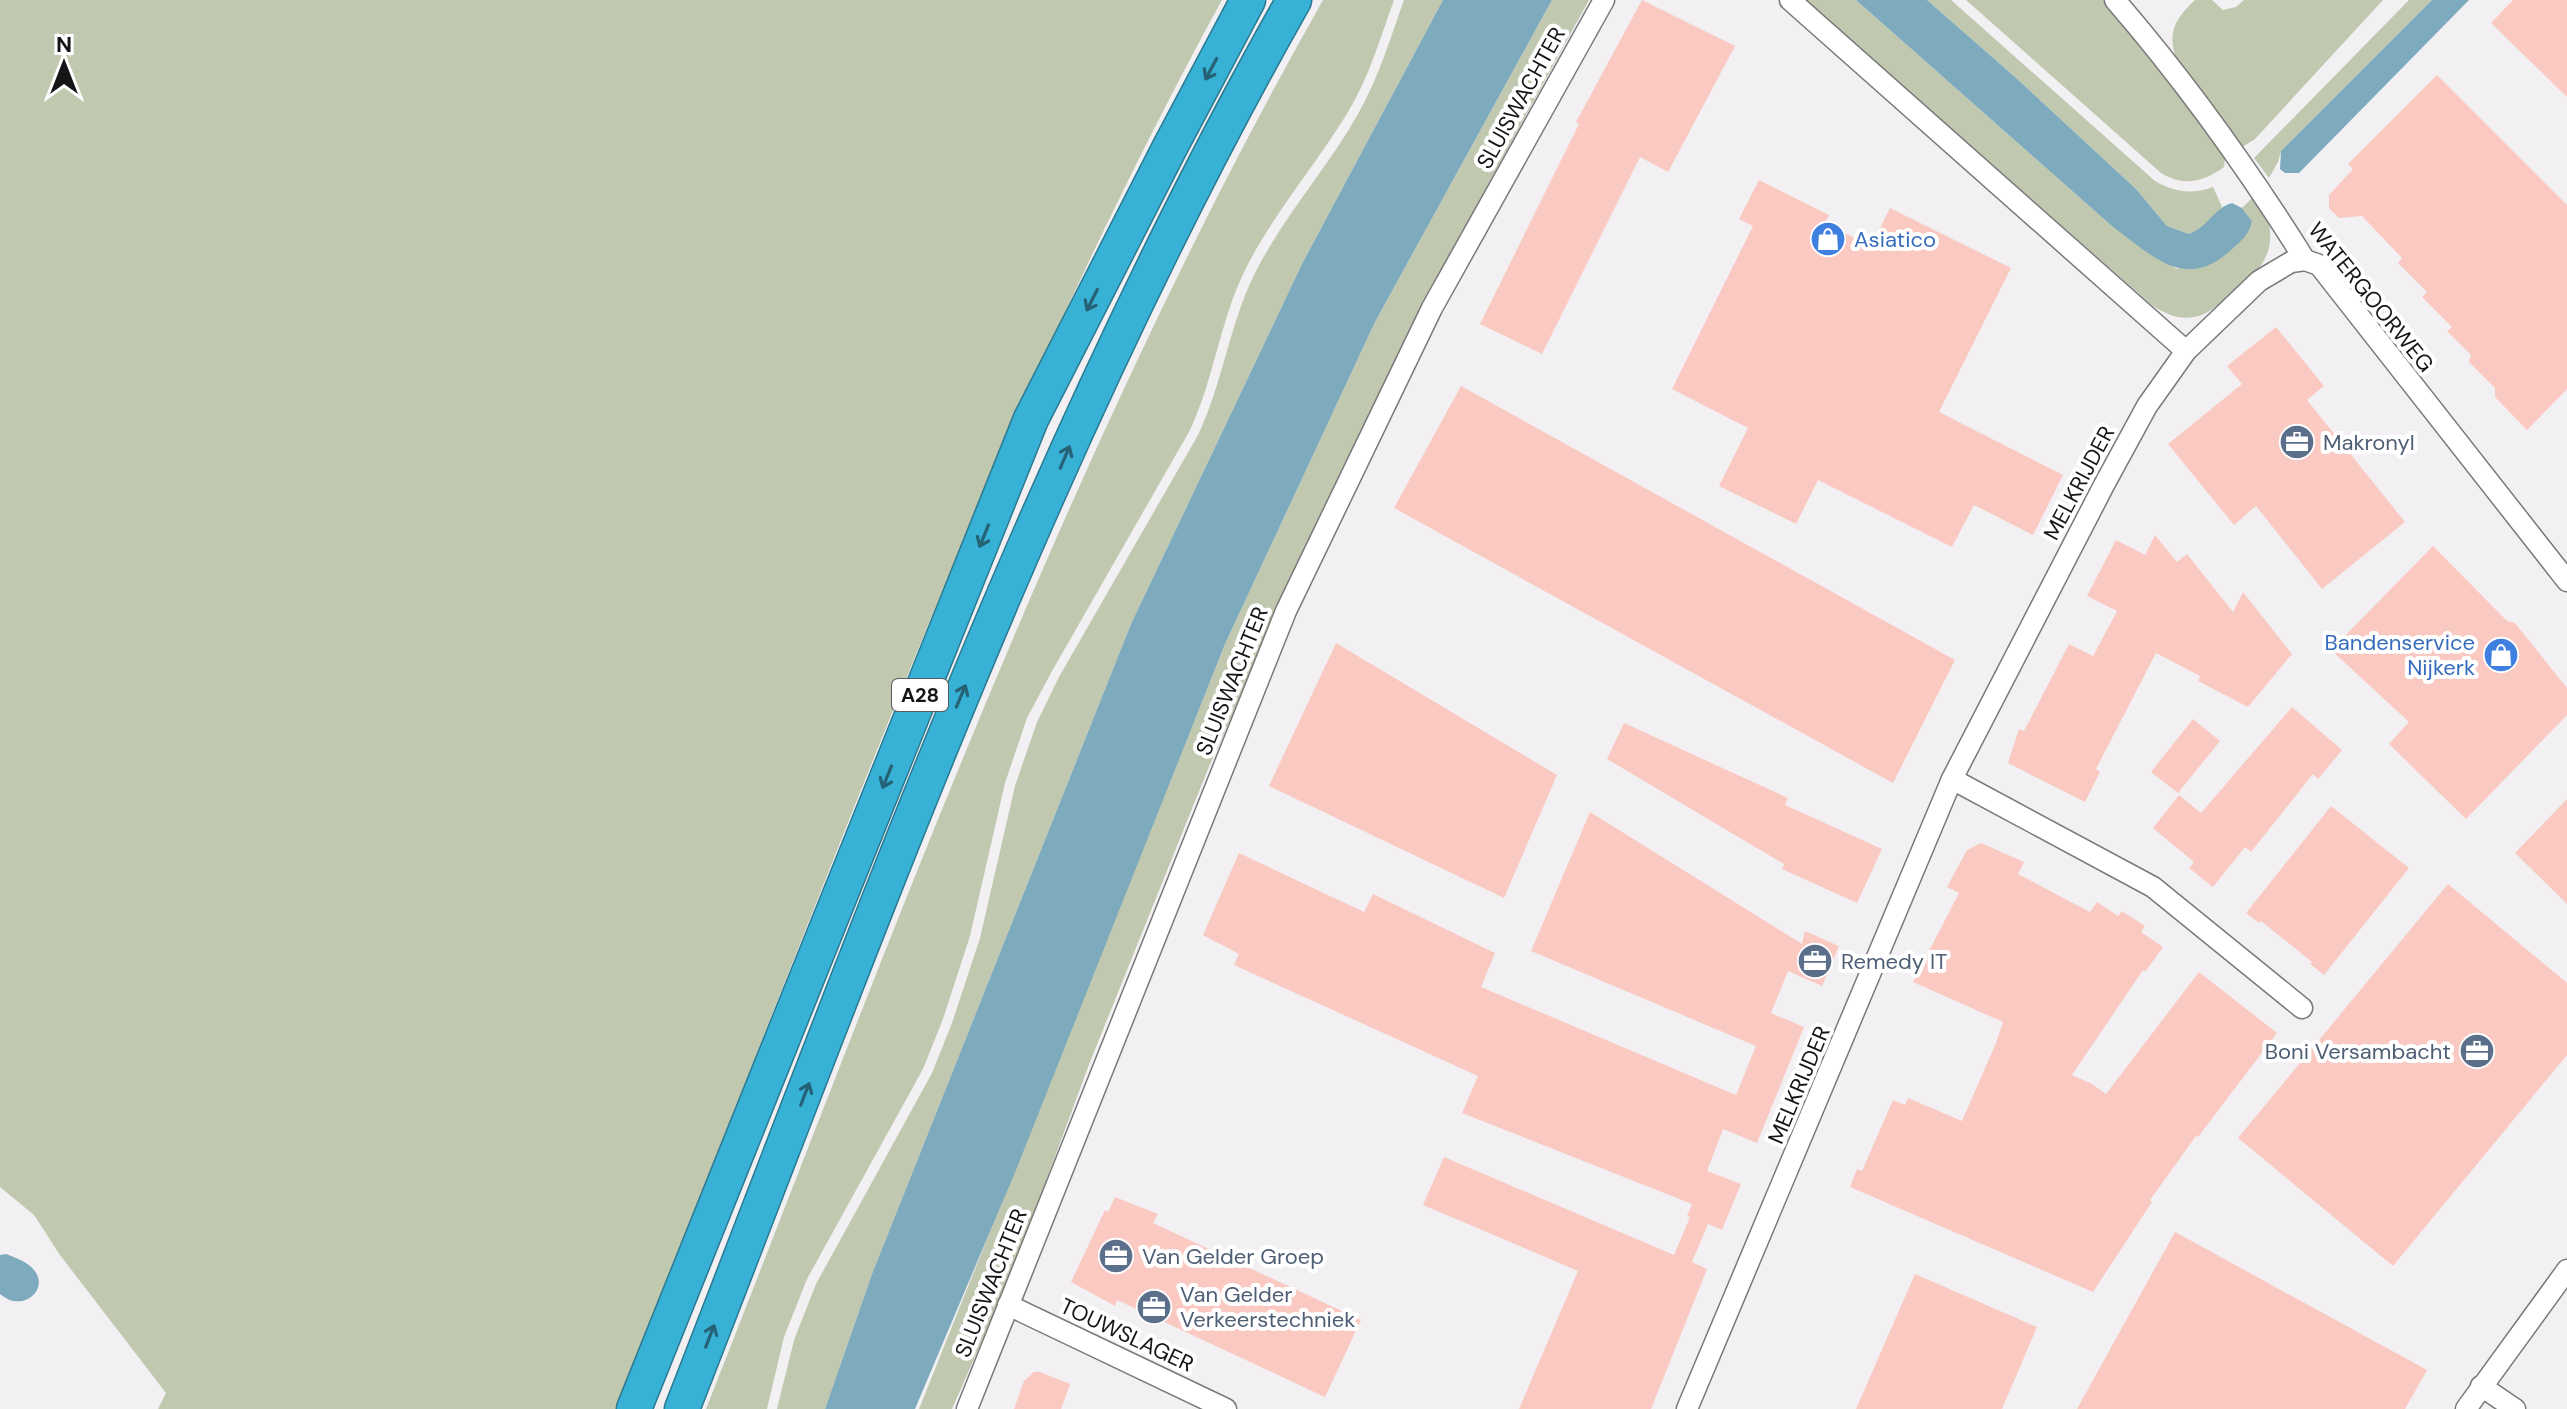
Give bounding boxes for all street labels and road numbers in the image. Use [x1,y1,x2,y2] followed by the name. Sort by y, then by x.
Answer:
[1470,22,1572,174] street label: SLUISWACHTER
[2302,216,2440,378] street label: WATERGOORWEG
[2037,421,2121,545] street label: MELKRIJDER
[1189,602,1275,760] street label: SLUISWACHTER
[892,679,948,711] road number: A28
[1761,1022,1837,1148] street label: MELKRIJDER
[948,1204,1034,1362] street label: SLUISWACHTER
[1056,1291,1198,1379] street label: TOUWSLAGER

